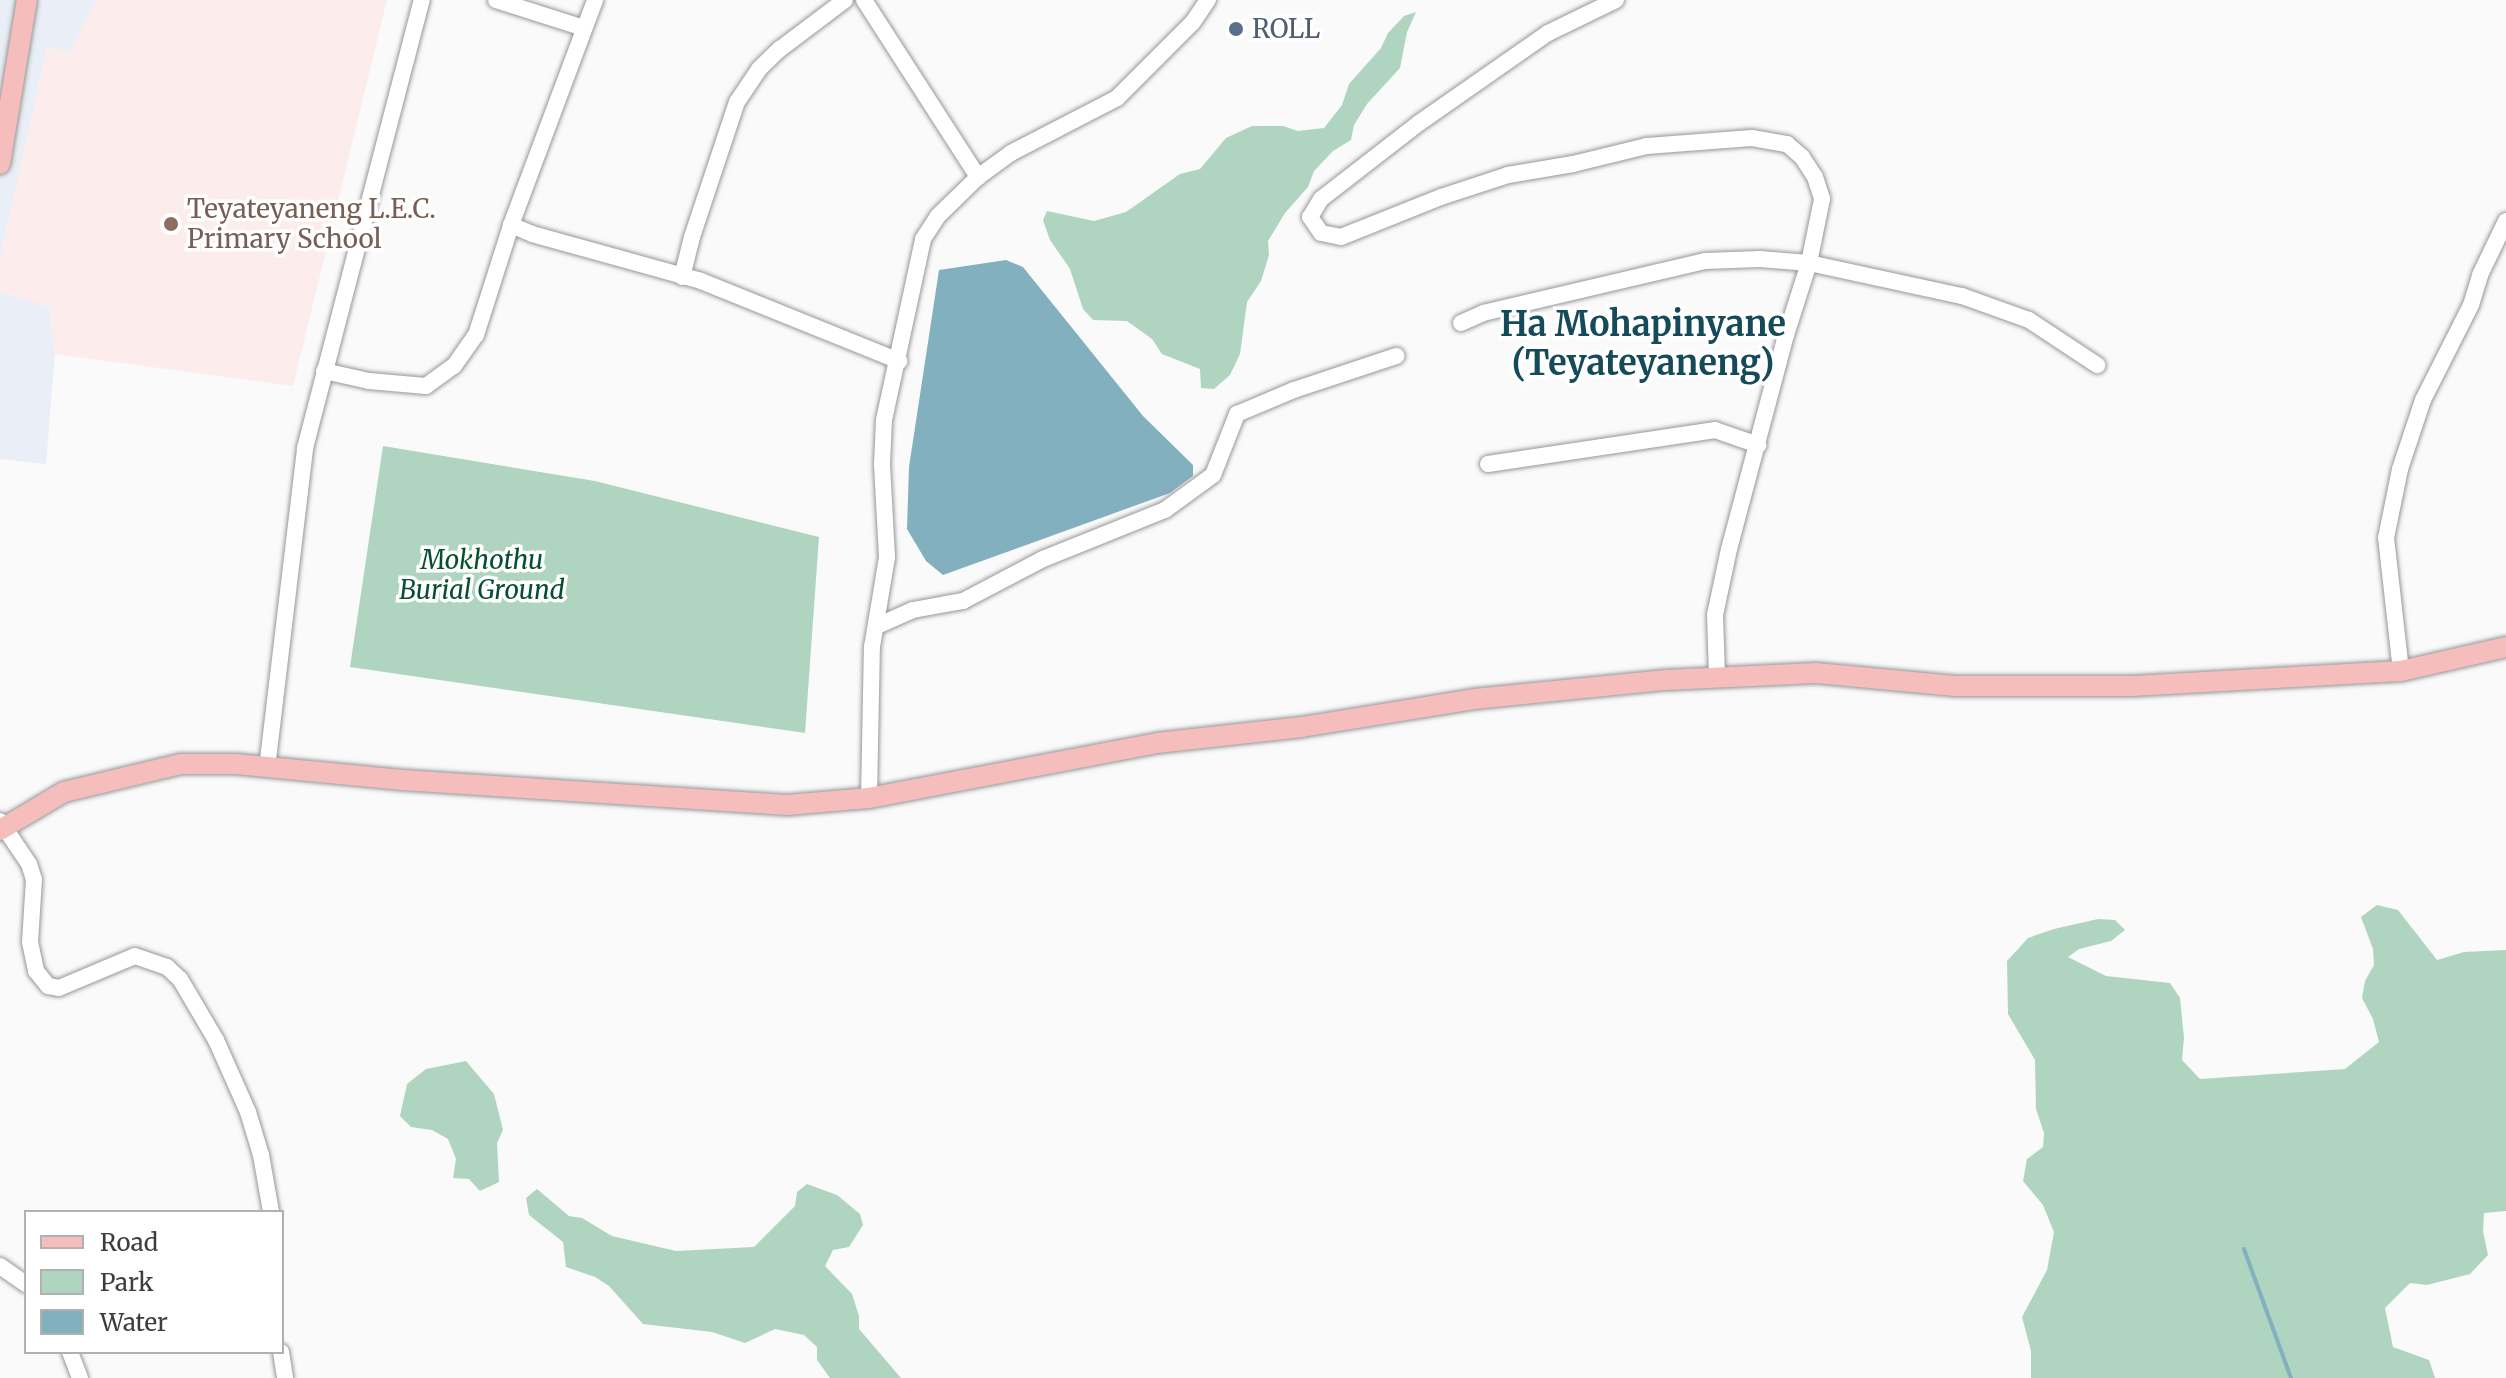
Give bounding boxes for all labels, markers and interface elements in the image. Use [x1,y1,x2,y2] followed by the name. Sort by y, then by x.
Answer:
[1252,13,1320,45] place label: ROLL
[1227,20,1245,38] marker: ROLL
[187,193,436,254] place label: Teyateyaneng L.E.C. Primary School
[162,215,180,233] marker: Teyateyaneng L.E.C. Primary School
[1500,304,1786,384] district label: Ha Mohapinyane (Teyateyaneng)
[399,544,565,606] park label: Mokhothu Burial Ground
[24,1210,284,1354] legend
[100,1227,158,1258] text: Road
[100,1267,153,1298] text: Park
[100,1307,168,1338] text: Water

